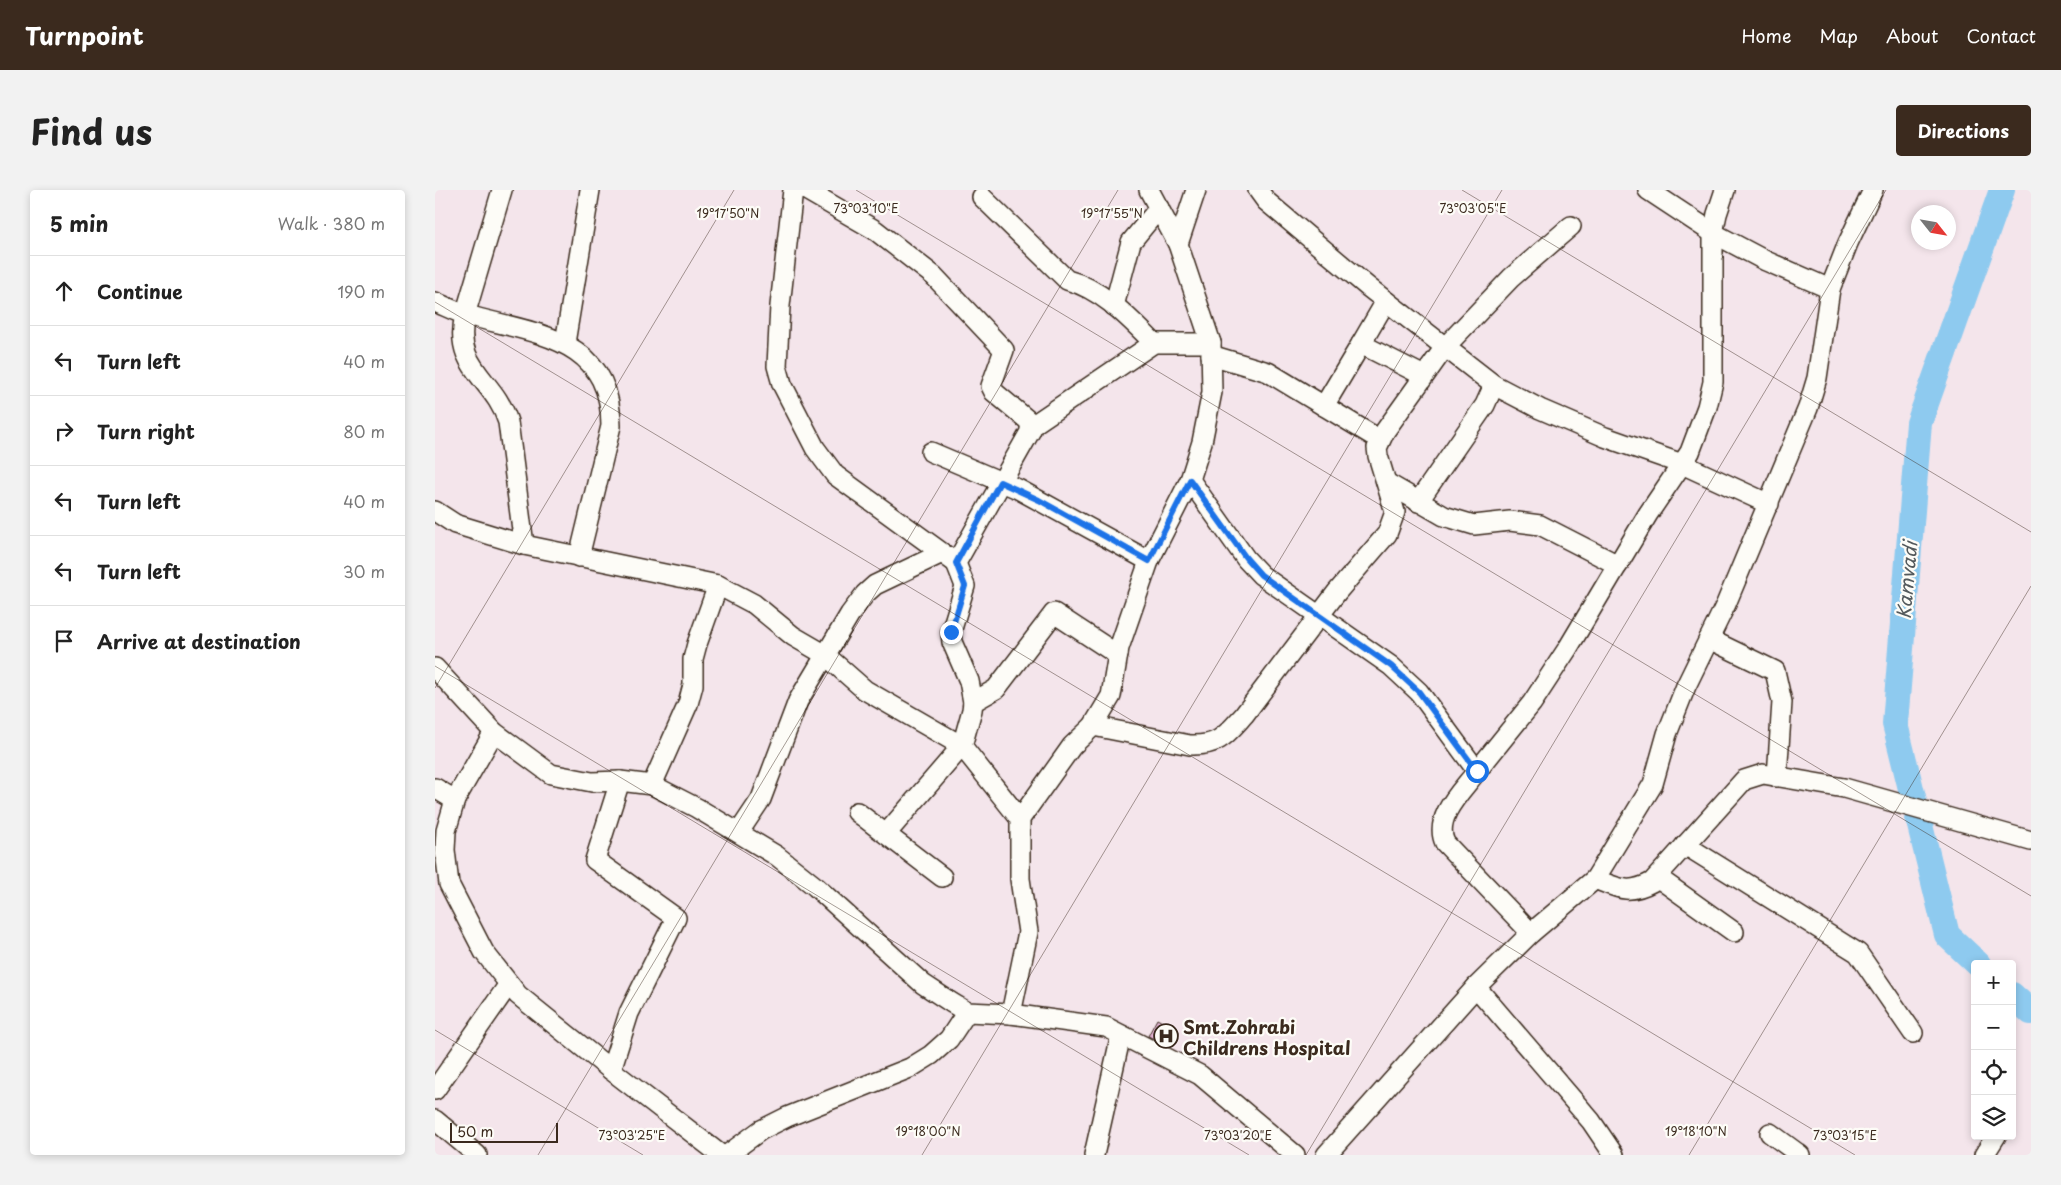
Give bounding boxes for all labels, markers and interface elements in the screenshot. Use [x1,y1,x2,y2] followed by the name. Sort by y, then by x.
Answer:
[25,17,144,53] text: Turnpoint
[1741,22,1791,49] text: Home
[1819,22,1858,49] text: Map
[1886,22,1938,49] text: About
[1966,22,2036,49] text: Contact
[30,104,152,157] text: Find us
[1896,105,2031,156] button: Directions
[834,199,898,217] text: 73°03'10"E
[1440,199,1507,217] text: 73°03'05"E
[697,204,759,222] text: 19°17'50"N
[1081,204,1143,222] text: 19°17'55"N
[1911,205,1956,250] north arrow
[50,207,108,239] text: 5 min
[278,211,385,235] text: Walk · 380 m
[50,277,78,305] icon: ahead
[97,277,183,305] text: Continue
[337,279,385,303] text: 190 m
[50,347,78,375] icon: left
[97,347,181,375] text: Turn left
[343,349,385,373] text: 40 m
[50,417,78,445] icon: right
[97,417,195,445] text: Turn right
[343,419,385,443] text: 80 m
[50,487,78,515] icon: left
[97,487,181,515] text: Turn left
[343,489,385,513] text: 40 m
[1889,538,1924,620] water label: Kamvadi
[50,557,78,585] icon: left
[97,557,181,585] text: Turn left
[343,559,385,583] text: 30 m
[940,621,963,644] route end
[50,627,78,655] icon: arrive
[97,627,301,655] text: Arrive at destination
[1466,760,1489,783] route start
[1971,960,2016,1140] map controls
[1971,960,2016,1005] button: +
[1971,1005,2016,1050] button: −
[1183,1013,1351,1061] place label: Smt.Zohrabi Childrens Hospital
[1153,1023,1179,1049] hospital icon: Smt.Zohrabi Childrens Hospital
[1971,1050,2016,1095] button: locate
[1971,1095,2016,1140] button: layers
[450,1120,557,1143] scale bar
[457,1121,493,1142] text: 50 m
[895,1122,961,1140] text: 19°18'00"N
[1665,1122,1727,1140] text: 19°18'10"N
[599,1126,665,1144] text: 73°03'25"E
[1204,1126,1272,1144] text: 73°03'20"E
[1813,1126,1877,1144] text: 73°03'15"E

